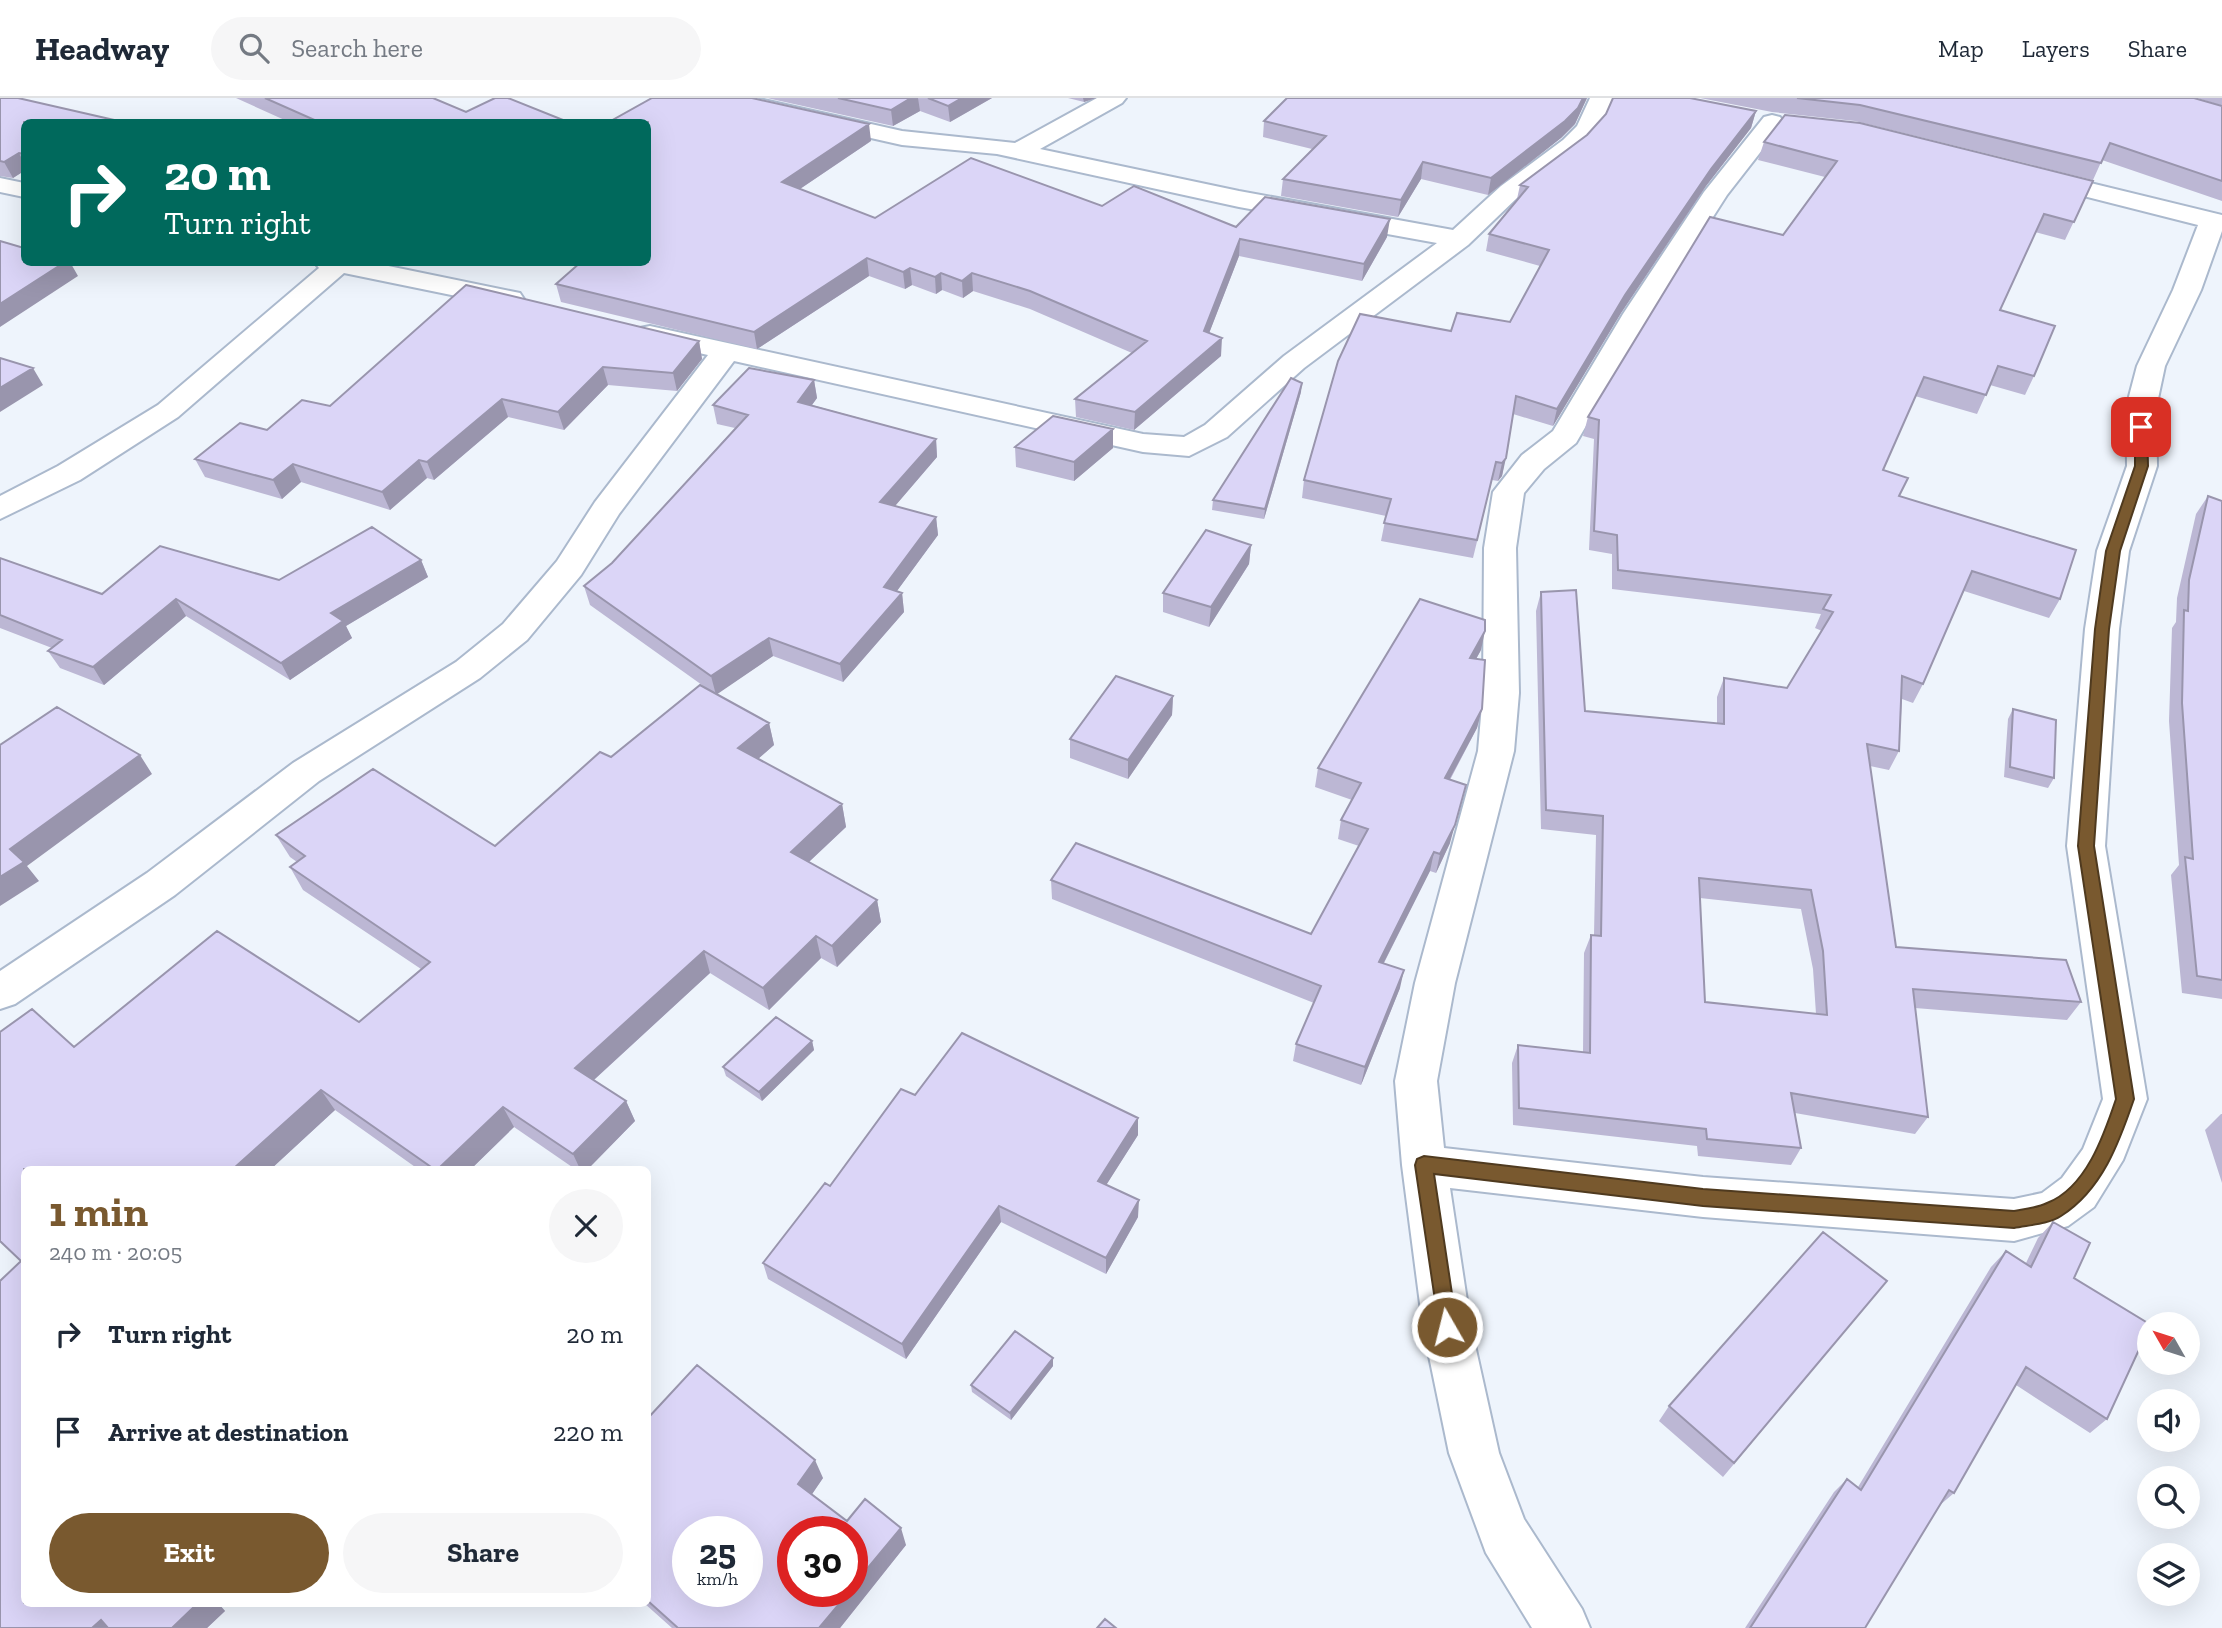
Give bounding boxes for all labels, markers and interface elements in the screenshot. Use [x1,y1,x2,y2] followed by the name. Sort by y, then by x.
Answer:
[211,17,701,80] search box
[35,29,169,68] text: Headway
[235,29,273,67] icon: search
[291,32,423,64] text: Search here
[1938,34,1984,63] text: Map
[2022,34,2090,63] text: Layers
[2128,34,2187,63] text: Share
[164,144,271,203] text: 20 m
[49,147,140,238] icon: right
[164,204,311,242] text: Turn right
[2111,397,2171,457] pin
[2122,408,2160,446] icon: arrive
[49,1186,148,1237] text: 1 min
[549,1189,623,1263] button: close
[49,1238,182,1266] text: 240 m · 20:05
[1410,1290,1484,1364] position arrow
[2137,1312,2200,1376] north arrow
[2137,1312,2200,1606] map controls
[49,1315,87,1353] icon: right
[108,1318,231,1350] text: Turn right
[566,1318,623,1350] text: 20 m
[2137,1389,2200,1452] button: sound
[49,1413,87,1451] icon: arrive
[108,1416,348,1448] text: Arrive at destination
[553,1416,623,1448] text: 220 m
[2137,1466,2200,1529] button: search
[49,1513,329,1593] button: Exit
[343,1513,623,1593] button: Share
[777,1516,868,1607] speed limit sign: 30
[699,1531,736,1573] text: 25
[2137,1543,2200,1606] button: layers
[697,1568,738,1590] text: km/h

